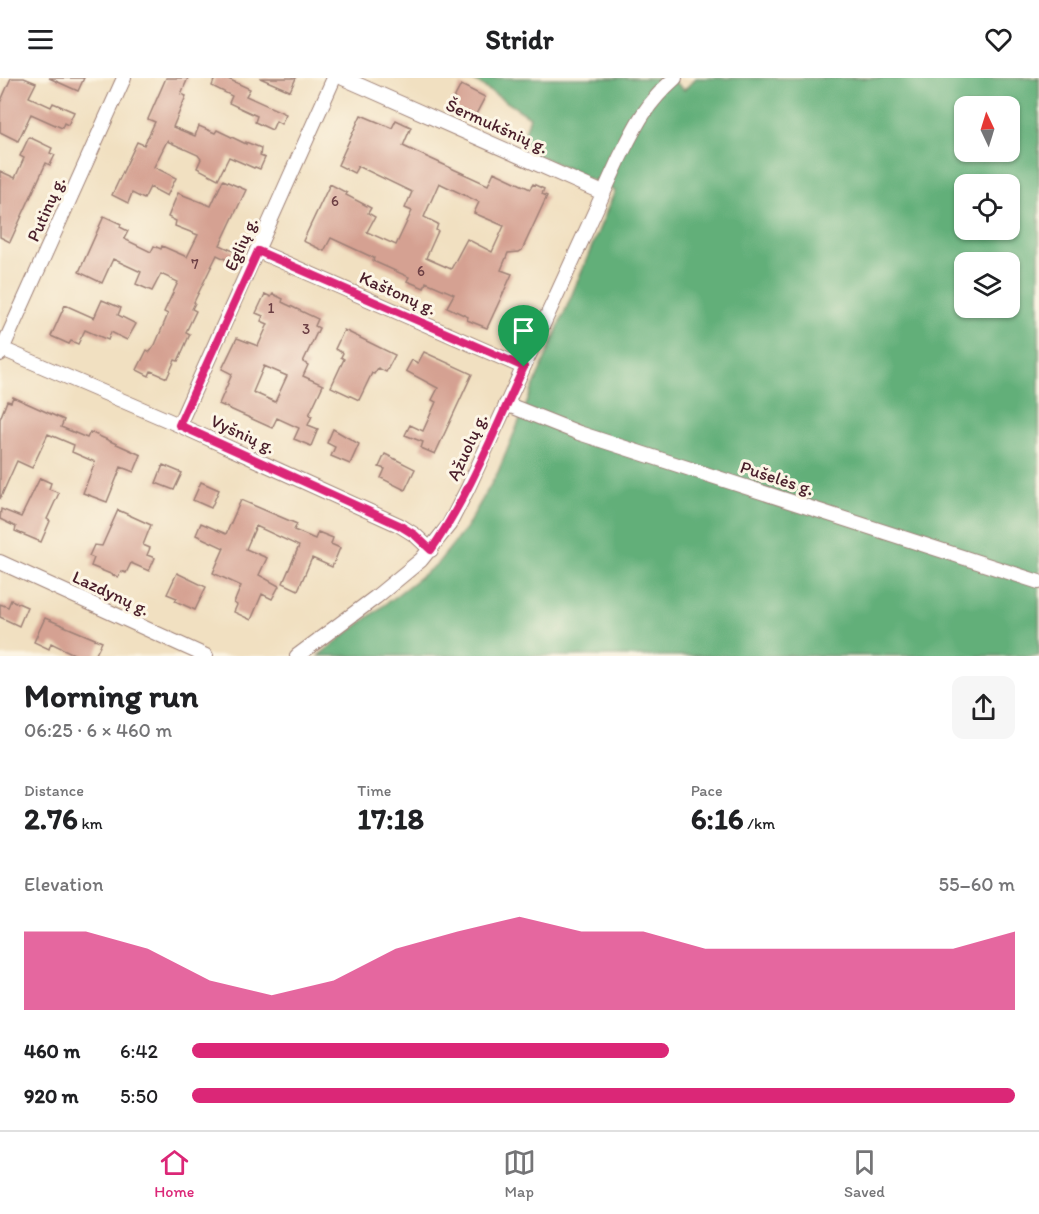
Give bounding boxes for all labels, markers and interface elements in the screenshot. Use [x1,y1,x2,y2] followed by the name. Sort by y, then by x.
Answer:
[24,23,57,56] icon: menu
[486,23,553,56] text: Stridr
[982,23,1015,56] icon: heart
[442,94,552,158] street label: Šermukšnių g.
[954,96,1020,162] north arrow
[954,96,1020,318] map controls
[22,173,70,245] street label: Putinų g.
[954,174,1020,240] button: locate
[331,192,339,210] house number: 6
[219,214,263,274] street label: Eglių g.
[954,252,1020,318] button: layers
[191,255,199,273] house number: 7
[417,262,425,280] house number: 6
[356,266,440,320] street label: Kaštonų g.
[268,299,275,317] house number: 1
[498,305,549,367] pin
[507,314,540,347] icon: arrive
[302,320,310,338] house number: 3
[207,409,279,459] street label: Vyšnių g.
[442,410,492,484] street label: Ąžuolų g.
[737,456,817,500] street label: Pušelės g.
[69,566,153,620] street label: Lazdynų g.
[24,676,199,715] text: Morning run
[952,676,1015,739] button: share
[24,718,172,742] text: 06:25 · 6 × 460 m
[24,781,84,800] text: Distance
[357,781,391,800] text: Time
[691,781,723,800] text: Pace
[24,800,78,837] text: 2.76
[357,800,424,837] text: 17:18
[691,800,744,837] text: 6:16
[78,814,103,833] text: km
[744,814,775,833] text: /km
[24,872,103,896] text: Elevation
[939,872,1015,896] text: 55–60 m
[24,1039,80,1063] text: 460 m
[120,1039,158,1063] text: 6:42
[24,1084,79,1108] text: 920 m
[120,1084,158,1108] text: 5:50
[154,1146,194,1201] tab: Home
[503,1146,536,1201] tab: Map
[844,1146,885,1201] tab: Saved

